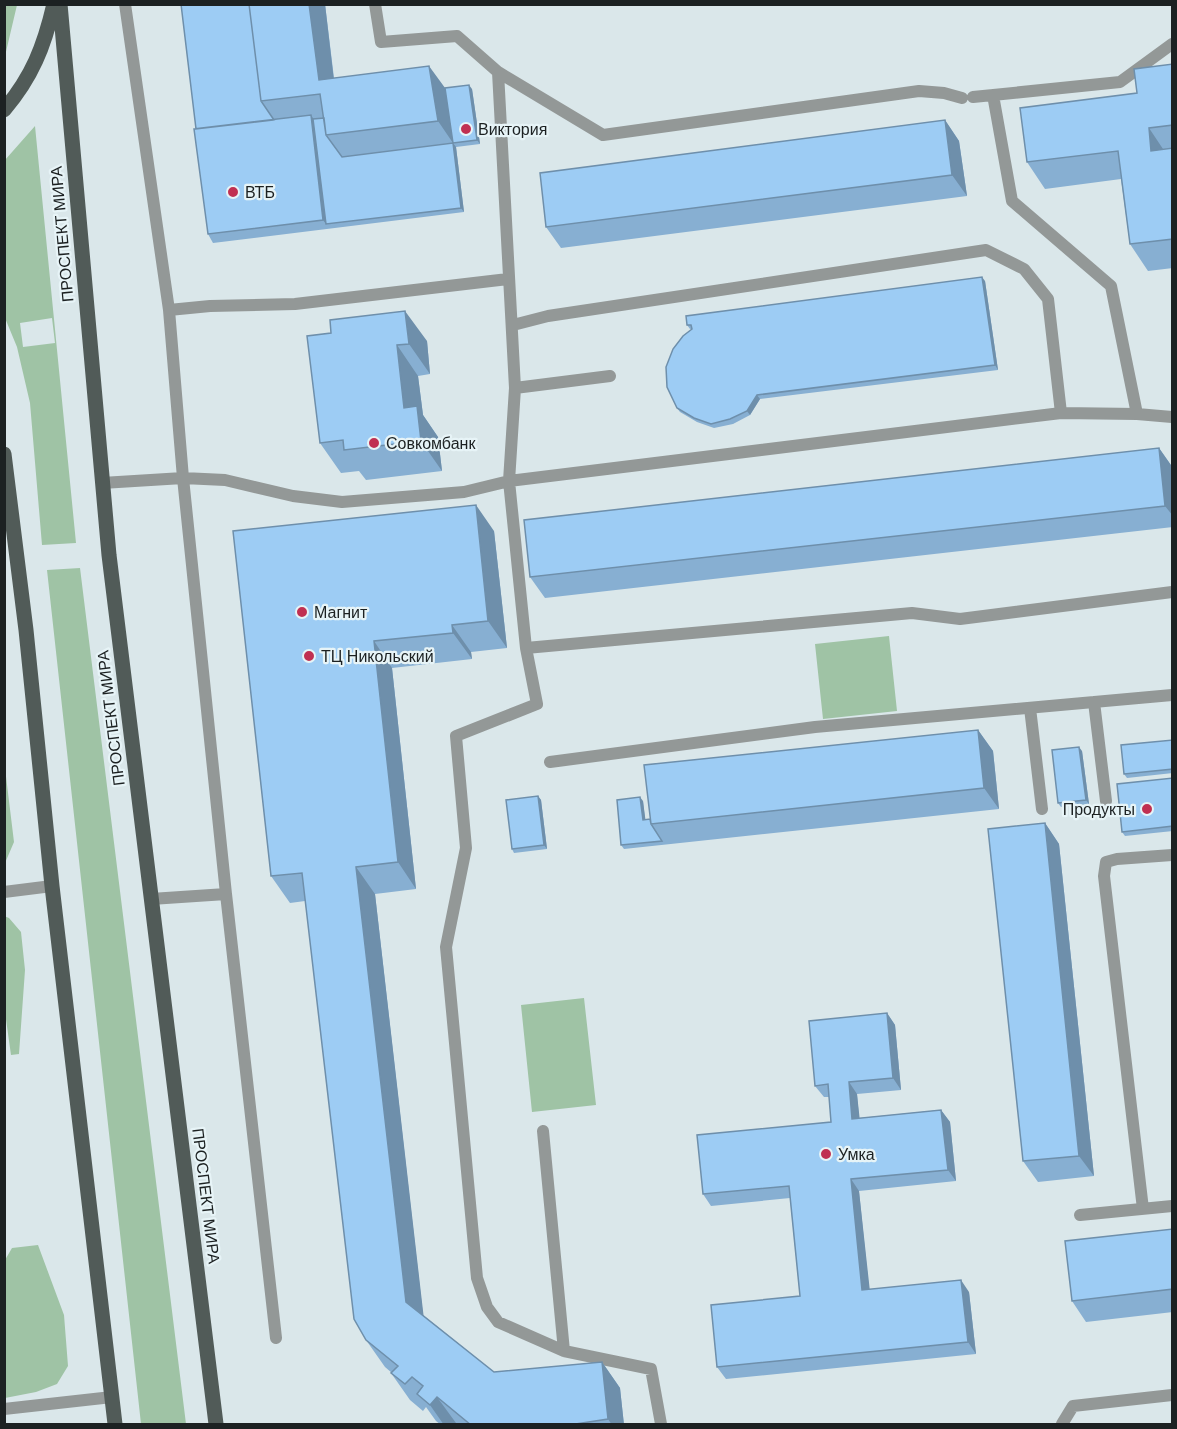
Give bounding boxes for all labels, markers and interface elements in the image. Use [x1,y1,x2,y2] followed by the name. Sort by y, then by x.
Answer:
[478,119,547,140] place label: Виктория
[459,122,473,136] marker: Виктория
[46,165,78,303] street label: ПРОСПЕКТ МИРА
[245,182,275,203] place label: ВТБ
[226,185,240,199] marker: ВТБ
[386,433,476,454] place label: Совкомбанк
[367,436,381,450] marker: Совкомбанк
[314,602,368,623] place label: Магнит
[295,605,309,619] marker: Магнит
[321,646,434,667] place label: ТЦ Никольский
[92,649,130,787] street label: ПРОСПЕКТ МИРА
[302,649,316,663] marker: ТЦ Никольский
[1063,799,1135,820] place label: Продукты
[1140,802,1154,816] marker: Продукты
[187,1127,225,1265] street label: ПРОСПЕКТ МИРА
[838,1144,875,1165] place label: Умка
[819,1147,833,1161] marker: Умка

